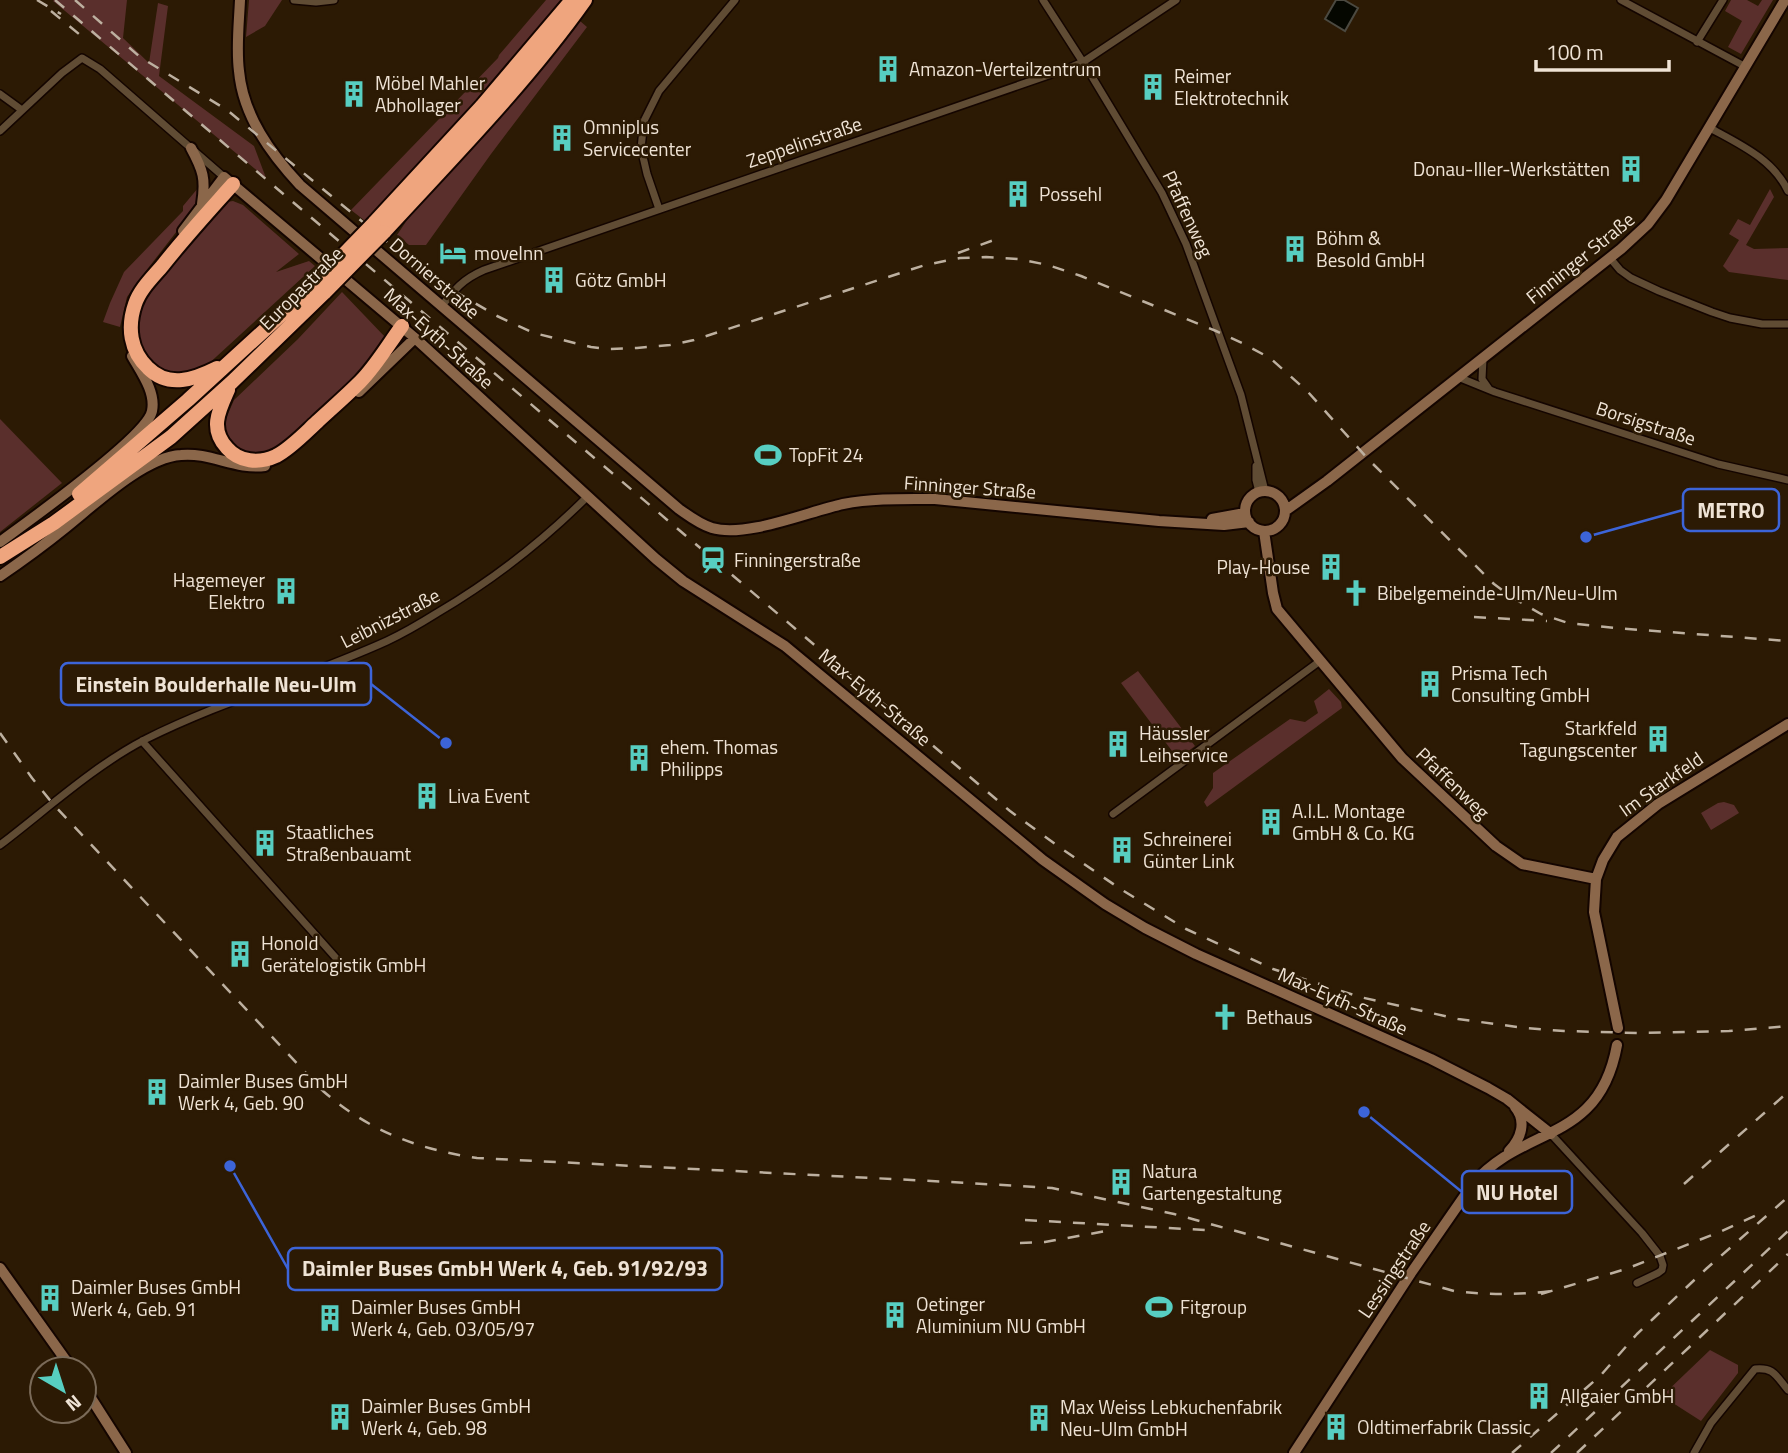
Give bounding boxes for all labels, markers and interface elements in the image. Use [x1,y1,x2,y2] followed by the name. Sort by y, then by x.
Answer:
[1536,28,1669,72] scale bar
[1546,36,1603,68] text: 100 m
[873,54,903,84] building icon: Amazon-Verteilzentrum
[909,54,1101,83] place label: Amazon-Verteilzentrum
[1174,61,1289,112] place label: Reimer Elektrotechnik
[375,68,486,119] place label: Möbel Mahler Abhollager
[1138,72,1168,102] building icon: Reimer Elektrotechnik
[339,79,369,109] building icon: Möbel Mahler Abhollager
[742,108,865,175] street label: Zeppelinstraße
[583,112,692,163] place label: Omniplus Servicecenter
[547,123,577,153] building icon: Omniplus Servicecenter
[1413,154,1610,183] place label: Donau-Iller-Werkstätten
[1616,154,1646,184] building icon: Donau-Iller-Werkstätten
[1156,166,1221,262] street label: Pfaffenweg
[1003,179,1033,209] building icon: Possehl
[1039,179,1102,208] place label: Possehl
[1519,205,1640,311] street label: Finninger Straße
[1316,223,1425,274] place label: Böhm & Besold GmbH
[384,230,487,325] street label: Dornierstraße
[1280,234,1310,264] building icon: Böhm & Besold GmbH
[438,238,468,268] hotel icon: moveInn
[474,238,543,267] place label: moveInn
[252,239,349,336] street label: Europastraße
[539,265,569,295] building icon: Götz GmbH
[575,265,666,294] place label: Götz GmbH
[378,280,501,395] street label: Max-Eyth-Straße
[1593,393,1700,452] street label: Borsigstraße
[753,440,783,470] sports icon: TopFit 24
[789,440,864,469] place label: TopFit 24
[903,467,1037,506] street label: Finninger Straße
[1683,489,1779,531] callout: METRO
[1697,494,1765,526] text: METRO
[698,545,728,575] station icon: Finningerstraße
[734,545,861,574] place label: Finningerstraße
[1216,552,1310,581] place label: Play-House
[1316,552,1346,582] building icon: Play-House
[173,565,265,616] place label: Hagemeyer Elektro
[271,576,301,606] building icon: Hagemeyer Elektro
[1341,578,1371,608] church icon: Bibelgemeinde-Ulm/Neu-Ulm
[1377,578,1618,607] place label: Bibelgemeinde-Ulm/Neu-Ulm
[335,580,444,655] street label: Leibnizstraße
[813,641,938,753] street label: Max-Eyth-Straße
[1451,658,1590,709] place label: Prisma Tech Consulting GmbH
[61,663,371,705] callout: Einstein Boulderhalle Neu-Ulm
[75,668,357,700] text: Einstein Boulderhalle Neu-Ulm
[1415,669,1445,699] building icon: Prisma Tech Consulting GmbH
[1520,713,1637,764] place label: Starkfeld Tagungscenter
[1139,718,1228,769] place label: Häussler Leihservice
[1643,724,1673,754] building icon: Starkfeld Tagungscenter
[1103,729,1133,759] building icon: Häussler Leihservice
[660,732,778,783] place label: ehem. Thomas Philipps
[1410,740,1497,826] street label: Pfaffenweg
[624,743,654,773] building icon: ehem. Thomas Philipps
[1613,744,1709,823] street label: Im Starkfeld
[412,781,442,811] building icon: Liva Event
[448,781,530,810] place label: Liva Event
[1292,796,1414,847] place label: A.I.L. Montage GmbH & Co. KG
[1256,807,1286,837] building icon: A.I.L. Montage GmbH & Co. KG
[286,817,412,868] place label: Staatliches Straßenbauamt
[1143,824,1235,875] place label: Schreinerei Günter Link
[250,828,280,858] building icon: Staatliches Straßenbauamt
[1107,835,1137,865] building icon: Schreinerei Günter Link
[261,928,426,979] place label: Honold Gerätelogistik GmbH
[225,939,255,969] building icon: Honold Gerätelogistik GmbH
[1274,959,1413,1042] street label: Max-Eyth-Straße
[1210,1002,1240,1032] church icon: Bethaus
[1246,1002,1313,1031] place label: Bethaus
[178,1066,348,1117] place label: Daimler Buses GmbH Werk 4, Geb. 90
[142,1077,172,1107] building icon: Daimler Buses GmbH Werk 4, Geb. 90
[1142,1156,1282,1207] place label: Natura Gartengestaltung
[1106,1167,1136,1197] building icon: Natura Gartengestaltung
[1462,1171,1572,1213] callout: NU Hotel
[1476,1176,1558,1208] text: NU Hotel
[1350,1214,1437,1323] street label: Lessingstraße
[288,1248,722,1290] callout: Daimler Buses GmbH Werk 4, Geb. 91/92/93
[302,1252,708,1284] text: Daimler Buses GmbH Werk 4, Geb. 91/92/93
[71,1272,241,1323] place label: Daimler Buses GmbH Werk 4, Geb. 91
[35,1283,65,1313] building icon: Daimler Buses GmbH Werk 4, Geb. 91
[916,1289,1086,1340] place label: Oetinger Aluminium NU GmbH
[351,1292,535,1343] place label: Daimler Buses GmbH Werk 4, Geb. 03/05/97
[1144,1292,1174,1322] sports icon: Fitgroup
[1180,1292,1247,1321] place label: Fitgroup
[880,1300,910,1330] building icon: Oetinger Aluminium NU GmbH
[315,1303,345,1333] building icon: Daimler Buses GmbH Werk 4, Geb. 03/05/97
[28,1355,98,1425] north arrow
[1524,1381,1554,1411] building icon: Allgaier GmbH
[1560,1381,1674,1410] place label: Allgaier GmbH
[60,1388,88,1419] text: N
[361,1391,531,1442] place label: Daimler Buses GmbH Werk 4, Geb. 98
[1060,1392,1282,1443] place label: Max Weiss Lebkuchenfabrik Neu-Ulm GmbH
[325,1402,355,1432] building icon: Daimler Buses GmbH Werk 4, Geb. 98
[1024,1403,1054,1433] building icon: Max Weiss Lebkuchenfabrik Neu-Ulm GmbH
[1321,1412,1351,1442] building icon: Oldtimerfabrik Classic
[1357,1412,1531,1441] place label: Oldtimerfabrik Classic

